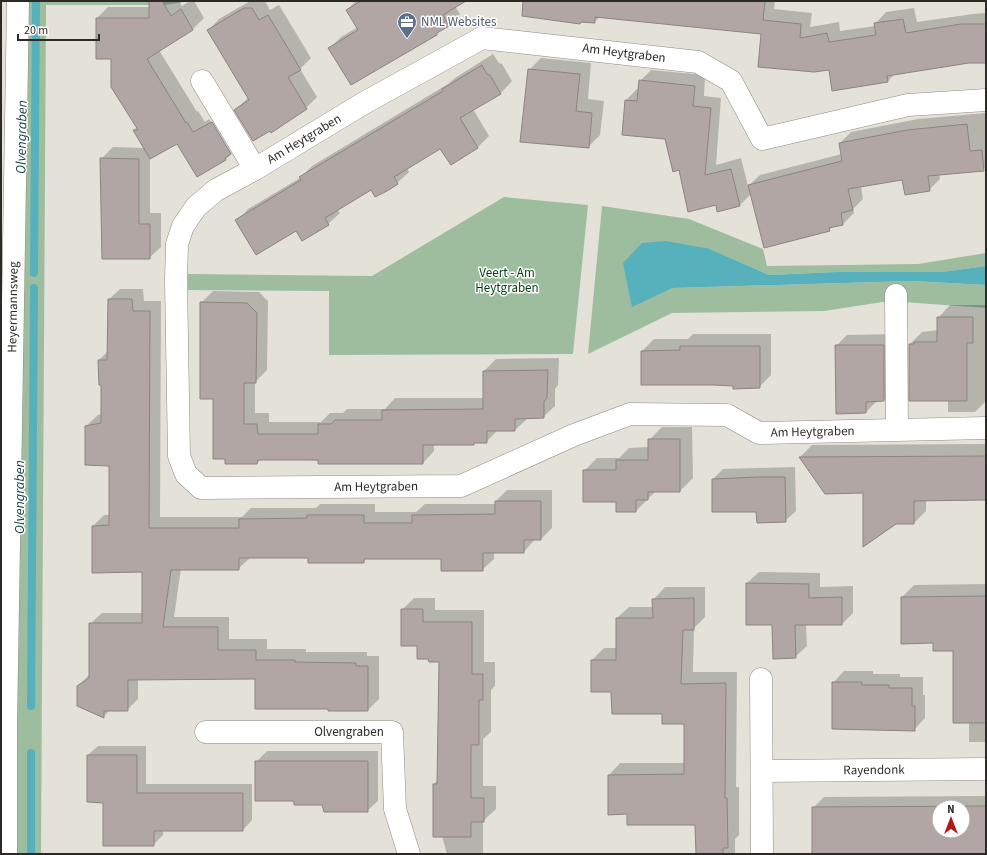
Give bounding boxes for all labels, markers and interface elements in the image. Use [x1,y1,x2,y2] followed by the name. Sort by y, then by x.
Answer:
[396,11,418,39] office icon: NML Websites
[421,13,497,31] place label: NML Websites
[18,16,99,42] scale bar
[24,22,48,39] text: 20 m
[581,39,667,67] street label: Am Heytgraben
[11,100,33,174] water label: Olvengraben
[263,110,345,168] street label: Am Heytgraben
[3,261,23,353] street label: Heyermannsweg
[475,264,539,297] park label: Veert - Am Heytgraben
[771,422,855,442] street label: Am Heytgraben
[10,460,30,534] water label: Olvengraben
[334,477,418,496] street label: Am Heytgraben
[314,723,384,741] street label: Olvengraben
[843,761,905,779] street label: Rayendonk
[931,799,971,839] north arrow
[947,802,955,817] text: N

